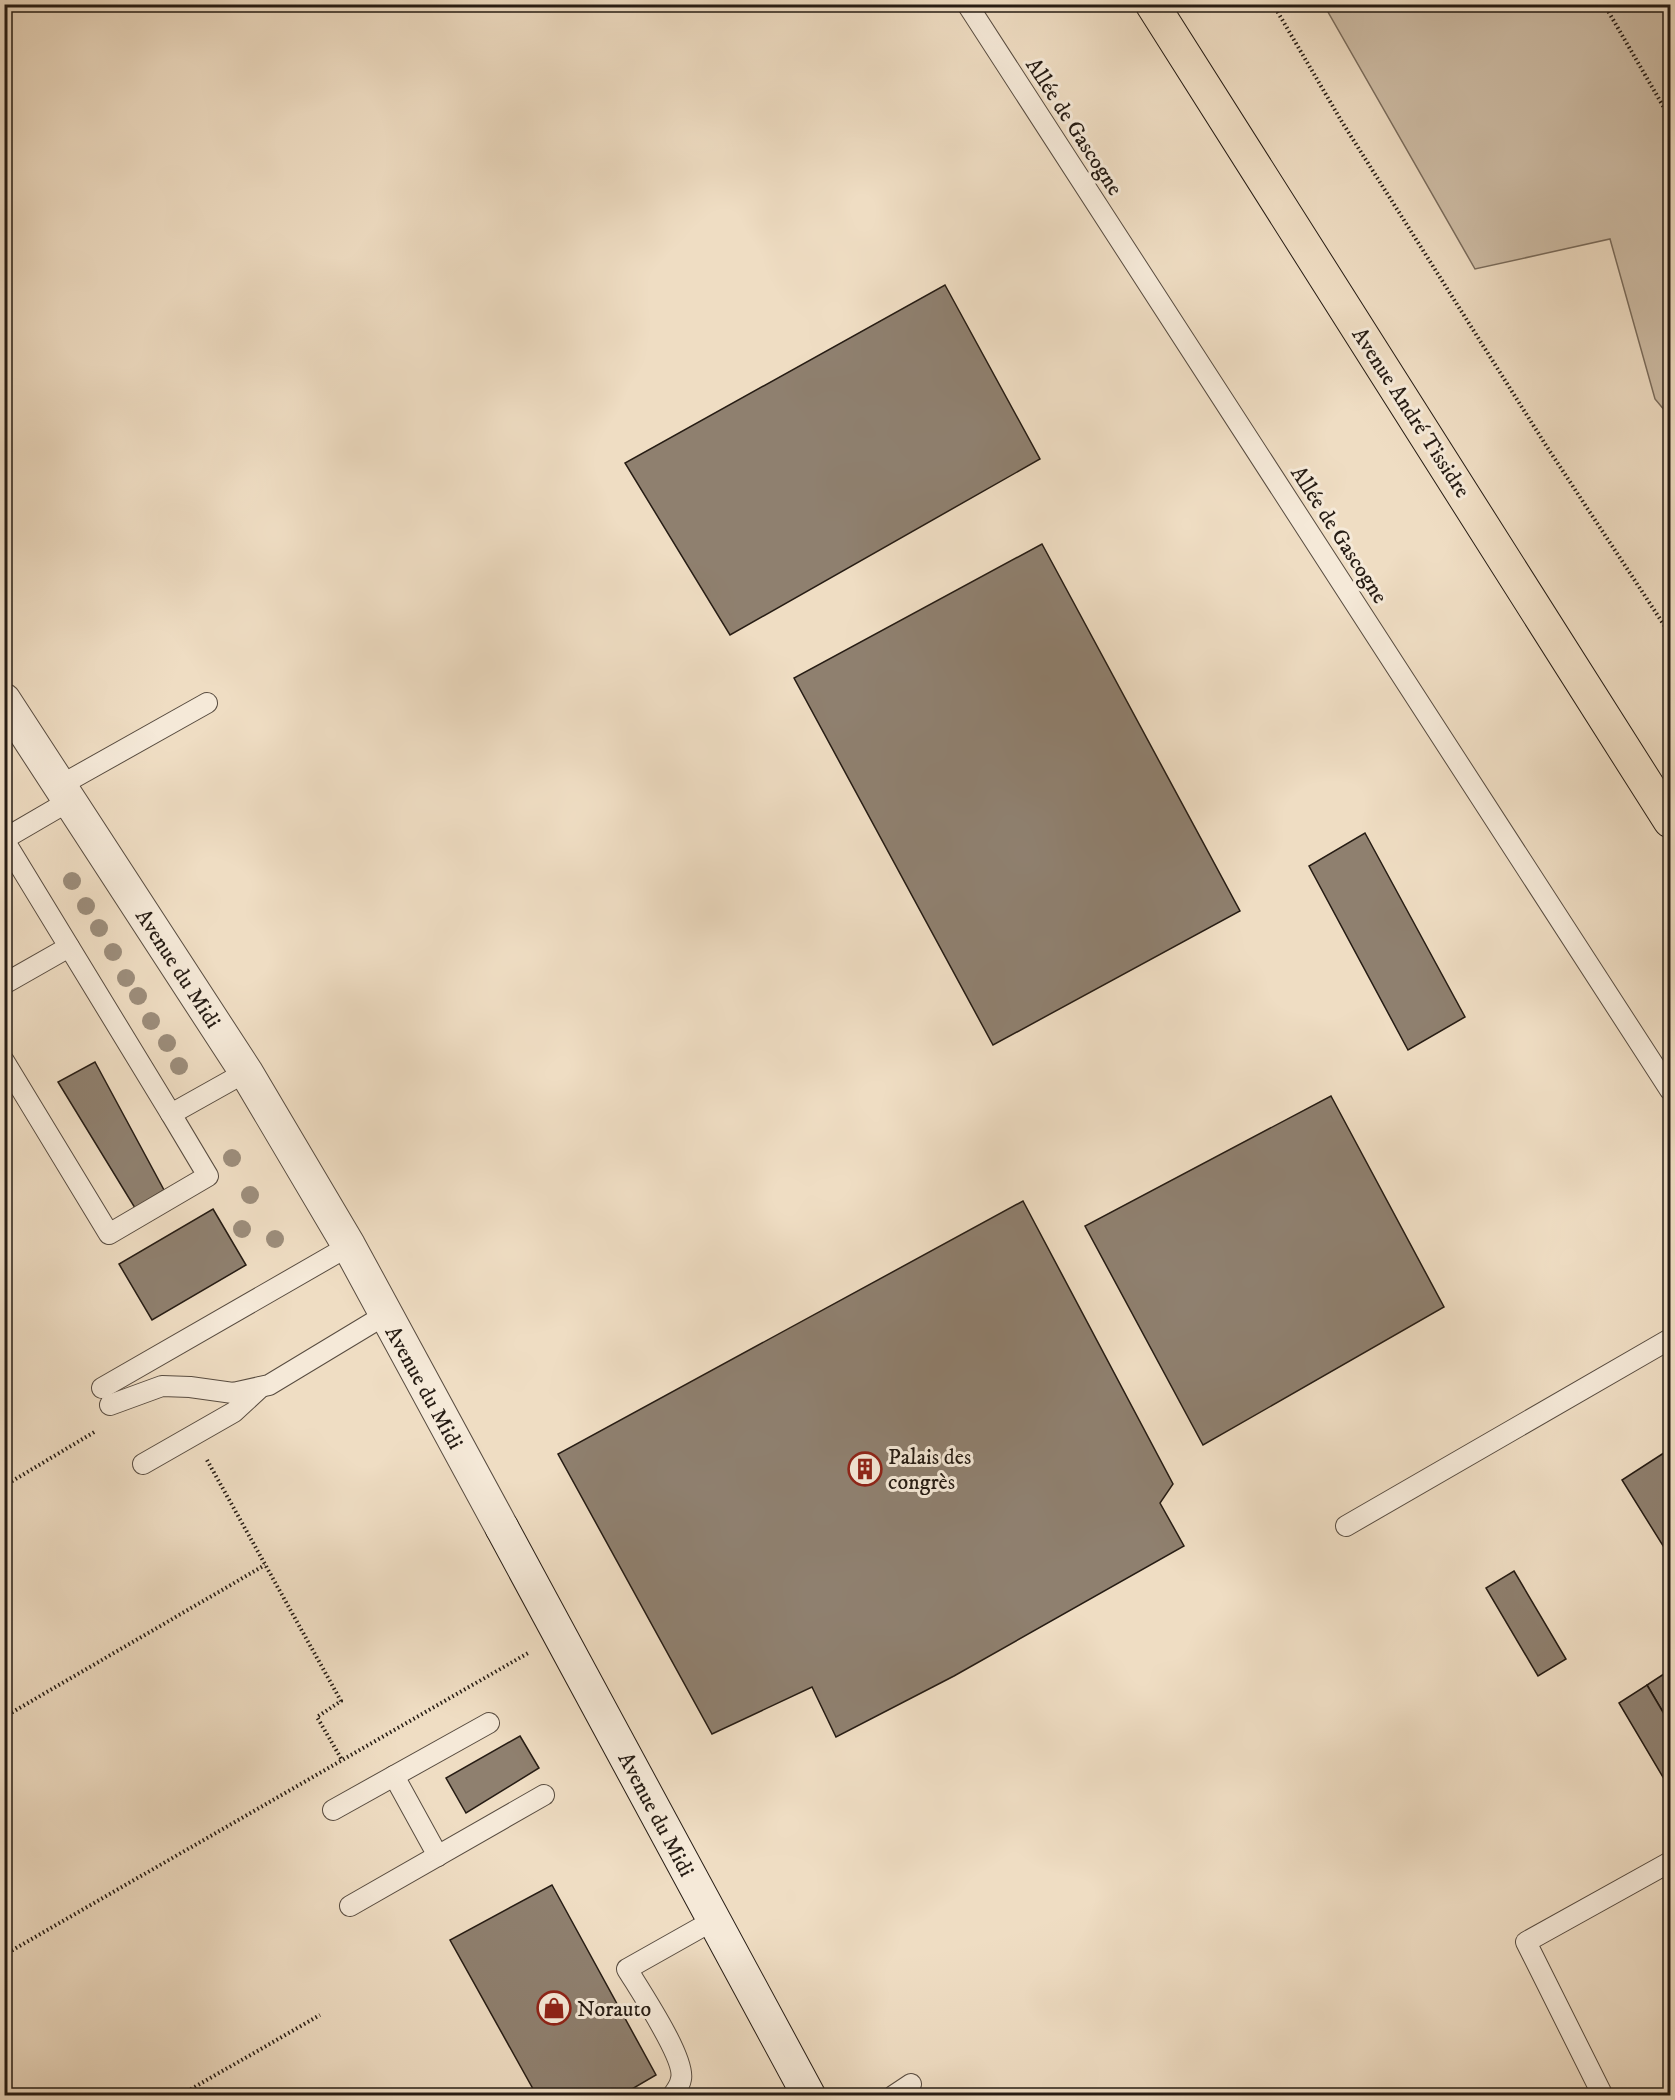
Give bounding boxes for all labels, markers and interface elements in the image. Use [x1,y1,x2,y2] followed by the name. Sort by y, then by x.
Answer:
[1019,53,1128,201] street label: Allée de Gascogne
[1346,323,1476,503] street label: Avenue André Tissidre
[1284,461,1393,609] street label: Allée de Gascogne
[129,904,226,1034] street label: Avenue du Midi
[379,1321,469,1454] street label: Avenue du Midi
[888,1444,971,1496] place label: Palais des congrès
[847,1451,883,1487] building icon: Palais des congrès
[612,1748,700,1881] street label: Avenue du Midi
[536,1990,572,2026] shop icon: Norauto
[577,1996,651,2023] place label: Norauto

